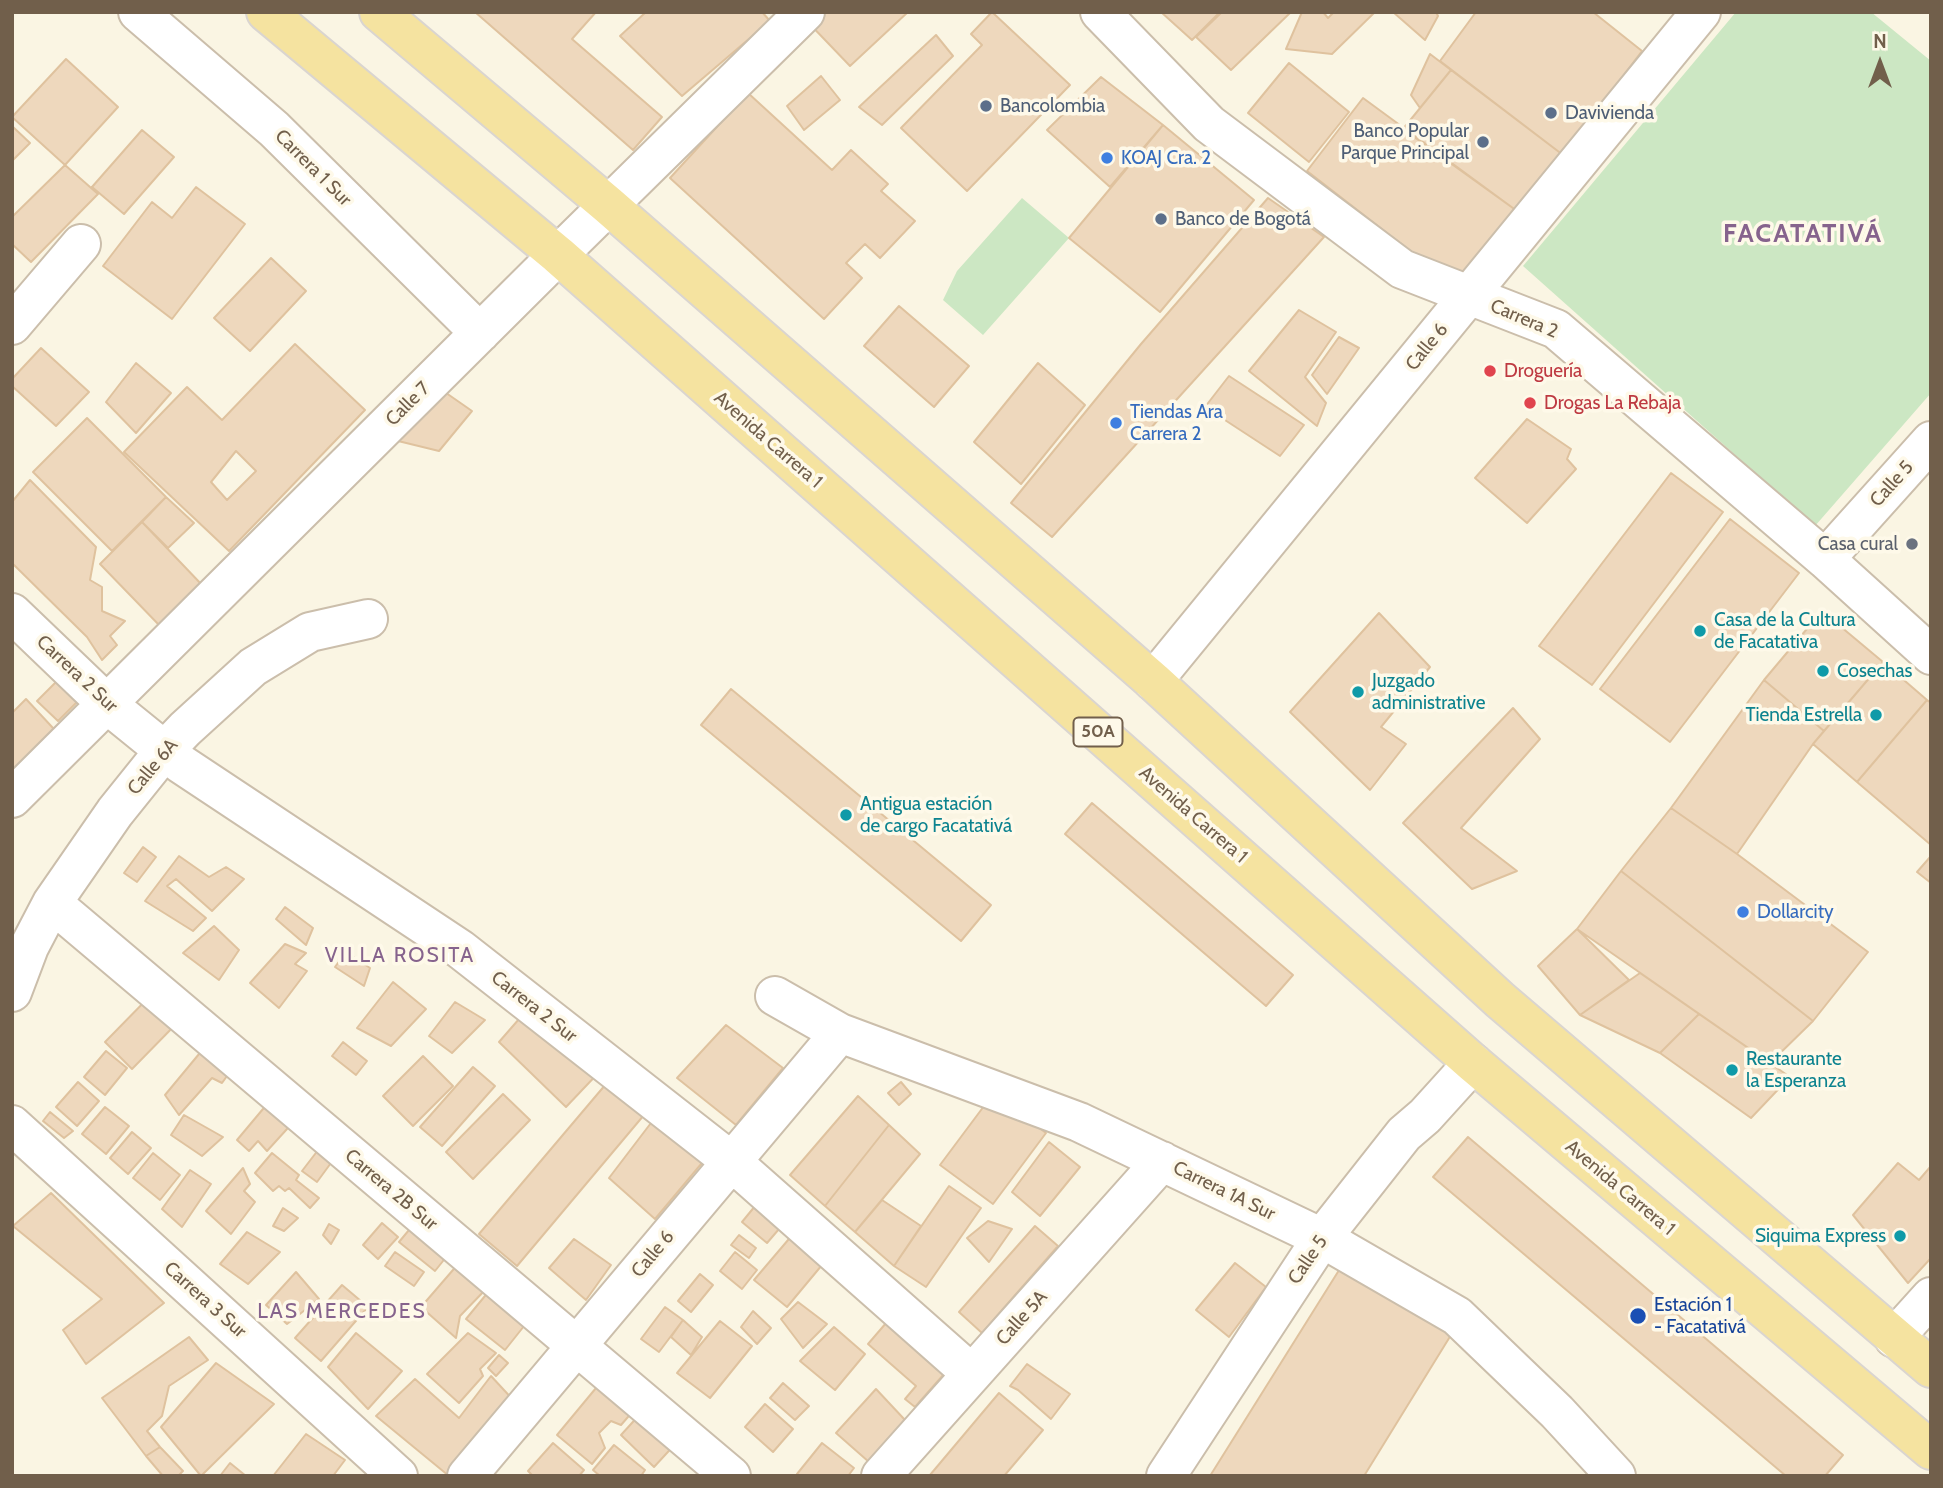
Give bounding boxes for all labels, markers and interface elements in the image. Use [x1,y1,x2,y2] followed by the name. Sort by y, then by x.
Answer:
[1845,28,1915,98] north arrow
[1873,30,1887,53] text: N
[1000,95,1105,117] place label: Bancolombia
[978,98,994,114] marker: Bancolombia
[1565,102,1654,124] place label: Davivienda
[1543,105,1559,121] marker: Davivienda
[1341,120,1469,164] place label: Banco Popular Parque Principal
[270,125,356,211] street label: Carrera 1 Sur
[1475,134,1491,150] marker: Banco Popular Parque Principal
[1121,147,1211,169] place label: KOAJ Cra. 2
[1099,150,1115,166] marker: KOAJ Cra. 2
[1175,208,1311,230] place label: Banco de Bogotá
[1153,211,1169,227] marker: Banco de Bogotá
[1724,218,1882,250] district label: FACATATIVÁ
[1487,295,1561,343] street label: Carrera 2
[1401,319,1453,375] street label: Calle 6
[1504,360,1582,382] place label: Droguería
[1482,363,1498,379] marker: Droguería
[381,377,435,431] street label: Calle 7
[709,387,827,493] street label: Avenida Carrera 1
[1544,392,1681,414] place label: Drogas La Rebaja
[1522,395,1538,411] marker: Drogas La Rebaja
[1130,401,1223,445] place label: Tiendas Ara Carrera 2
[1108,415,1124,431] marker: Tiendas Ara Carrera 2
[1865,456,1919,512] street label: Calle 5
[1818,533,1898,555] place label: Casa cural
[1904,536,1920,552] marker: Casa cural
[1714,609,1856,653] place label: Casa de la Cultura de Facatativa
[1692,623,1708,639] marker: Casa de la Cultura de Facatativa
[32,631,122,717] street label: Carrera 2 Sur
[1837,660,1912,682] place label: Cosechas
[1815,663,1831,679] marker: Cosechas
[1372,670,1485,714] place label: Juzgado administrative
[1350,684,1366,700] marker: Juzgado administrative
[1745,704,1862,726] place label: Tienda Estrella
[1868,707,1884,723] marker: Tienda Estrella
[1074,718,1122,746] road number: 50A
[123,734,183,800] street label: Calle 6A
[1134,762,1252,868] street label: Avenida Carrera 1
[860,793,1012,837] place label: Antigua estación de cargo Facatativá
[838,807,854,823] marker: Antigua estación de cargo Facatativá
[1757,901,1834,923] place label: Dollarcity
[1735,904,1751,920] marker: Dollarcity
[326,943,474,969] district label: VILLA ROSITA
[486,966,582,1048] street label: Carrera 2 Sur
[1746,1048,1846,1092] place label: Restaurante la Esperanza
[1724,1062,1740,1078] marker: Restaurante la Esperanza
[1560,1135,1680,1241] street label: Avenida Carrera 1
[340,1145,442,1235] street label: Carrera 2B Sur
[1169,1156,1279,1226] street label: Carrera 1A Sur
[1755,1225,1886,1247] place label: Siquima Express
[627,1226,679,1282] street label: Calle 6
[1892,1228,1908,1244] marker: Siquima Express
[1283,1231,1333,1289] street label: Calle 5
[159,1257,251,1343] street label: Carrera 3 Sur
[992,1286,1052,1350] street label: Calle 5A
[1654,1294,1746,1338] place label: Estación 1 - Facatativá
[259,1299,425,1325] district label: LAS MERCEDES
[1628,1306,1648,1326] marker: Estación 1 - Facatativá

